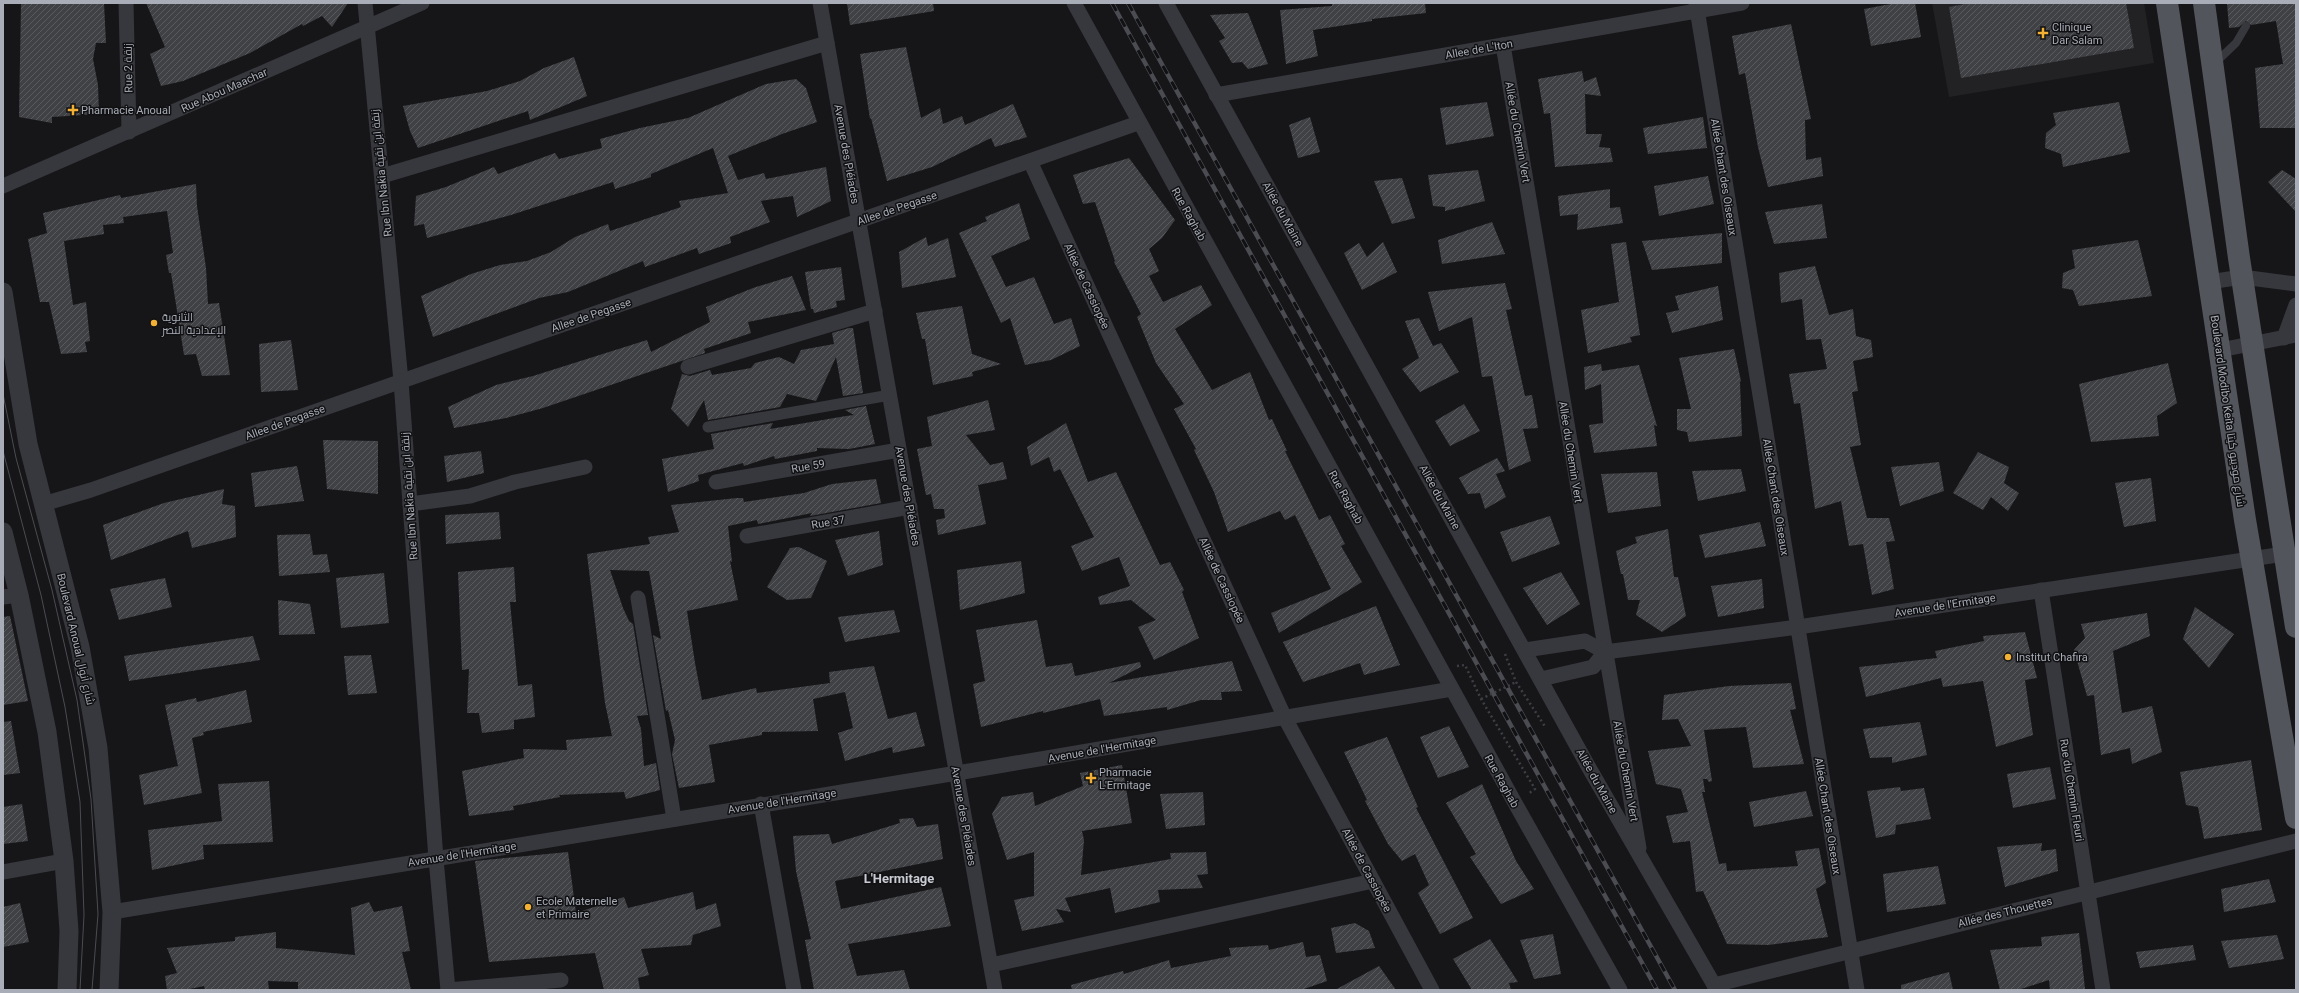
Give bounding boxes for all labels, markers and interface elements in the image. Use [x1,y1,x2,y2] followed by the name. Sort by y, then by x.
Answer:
[2052,21,2102,47] place label: Clinique Dar Salam
[2037,27,2049,39] marker: Clinique Dar Salam
[1444,37,1514,62] street label: Allee de L'Iton
[122,43,135,93] street label: Rue 2 زنقة
[179,66,270,115] street label: Rue Abou Maachar
[1502,81,1533,184] street label: Allée du Chemin Vert
[831,103,862,205] street label: Avenue des Pléiades
[81,104,171,117] place label: Pharmacie Anoual
[68,105,78,115] marker: Pharmacie Anoual
[368,109,395,237] street label: Rue Ibn Nakia زنقة ابن نقية
[1708,118,1739,237] street label: Allée Chant des Oiseaux
[1259,180,1306,249] street label: Allée du Maine
[1169,185,1208,243] street label: Rue Raghab
[855,189,939,228] street label: Allee de Pegasse
[1061,241,1112,331] street label: Allée de Cassiopée
[549,296,633,335] street label: Allee de Pegasse
[161,311,226,337] place label: الثانوية الإعدادية النصر
[2207,314,2247,508] street label: Boulevard Modibo Keita شارع موديبو كيتا
[149,318,159,328] marker: الثانوية الإعدادية النصر
[1556,401,1585,504] street label: Allée du Chemin Vert
[244,402,327,443] street label: Allee de Pegasse
[399,432,420,560] street label: Rue Ibn Nakia زنقة ابن نقية
[1760,438,1791,557] street label: Allée Chant des Oiseaux
[892,445,923,547] street label: Avenue des Pléiades
[790,457,826,476] street label: Rue 59
[1416,463,1463,532] street label: Allée du Maine
[1326,468,1365,526] street label: Rue Raghab
[810,513,846,532] street label: Rue 37
[1196,535,1247,625] street label: Allée de Cassiopée
[53,572,98,707] street label: Boulevard Anoual شارع أنوال
[1894,591,1997,620] street label: Avenue de l'Ermitage
[2016,651,2088,664] place label: Institut Chafira
[2003,652,2013,662] marker: Institut Chafira
[1610,720,1641,823] street label: Allée du Chemin Vert
[1047,734,1157,765] street label: Avenue de l'Hermitage
[2057,738,2086,842] street label: Rue du Chemin Fleuri
[1573,747,1620,816] street label: Allée du Maine
[1482,752,1521,810] street label: Rue Raghab
[1812,757,1843,876] street label: Allée Chant des Oiseaux
[948,765,979,867] street label: Avenue des Pléiades
[1099,766,1152,792] place label: Pharmacie L'Ermitage
[1086,773,1096,783] marker: Pharmacie L'Ermitage
[727,786,837,816] street label: Avenue de l'Hermitage
[1339,826,1394,914] street label: Allée de Cassiopée
[407,839,517,869] street label: Avenue de l'Hermitage
[864,871,934,886] district label: L'Hermitage
[1957,894,2054,930] street label: Allée des Thouettes
[536,895,617,921] place label: Ecole Maternelle et Primaire
[523,902,533,912] marker: Ecole Maternelle et Primaire

